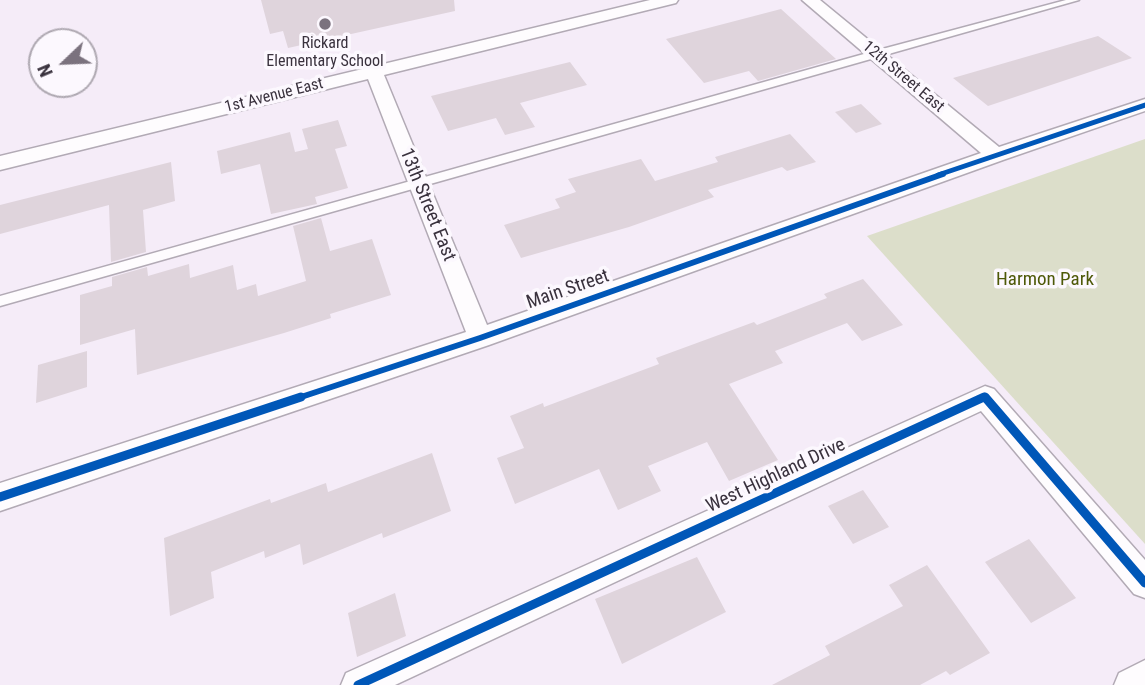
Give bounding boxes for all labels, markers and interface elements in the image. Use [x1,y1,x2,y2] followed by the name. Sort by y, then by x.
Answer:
[317,16,333,32] marker: Rickard Elementary School
[28,28,98,98] north arrow
[266,34,384,72] place label: Rickard Elementary School
[858,37,948,117] street label: 12th Street East
[32,61,58,80] text: N
[223,74,325,118] street label: 1st Avenue East
[394,145,460,265] street label: 13th Street East
[524,265,612,315] street label: Main Street
[996,269,1094,291] park label: Harmon Park
[703,434,849,518] street label: West Highland Drive

